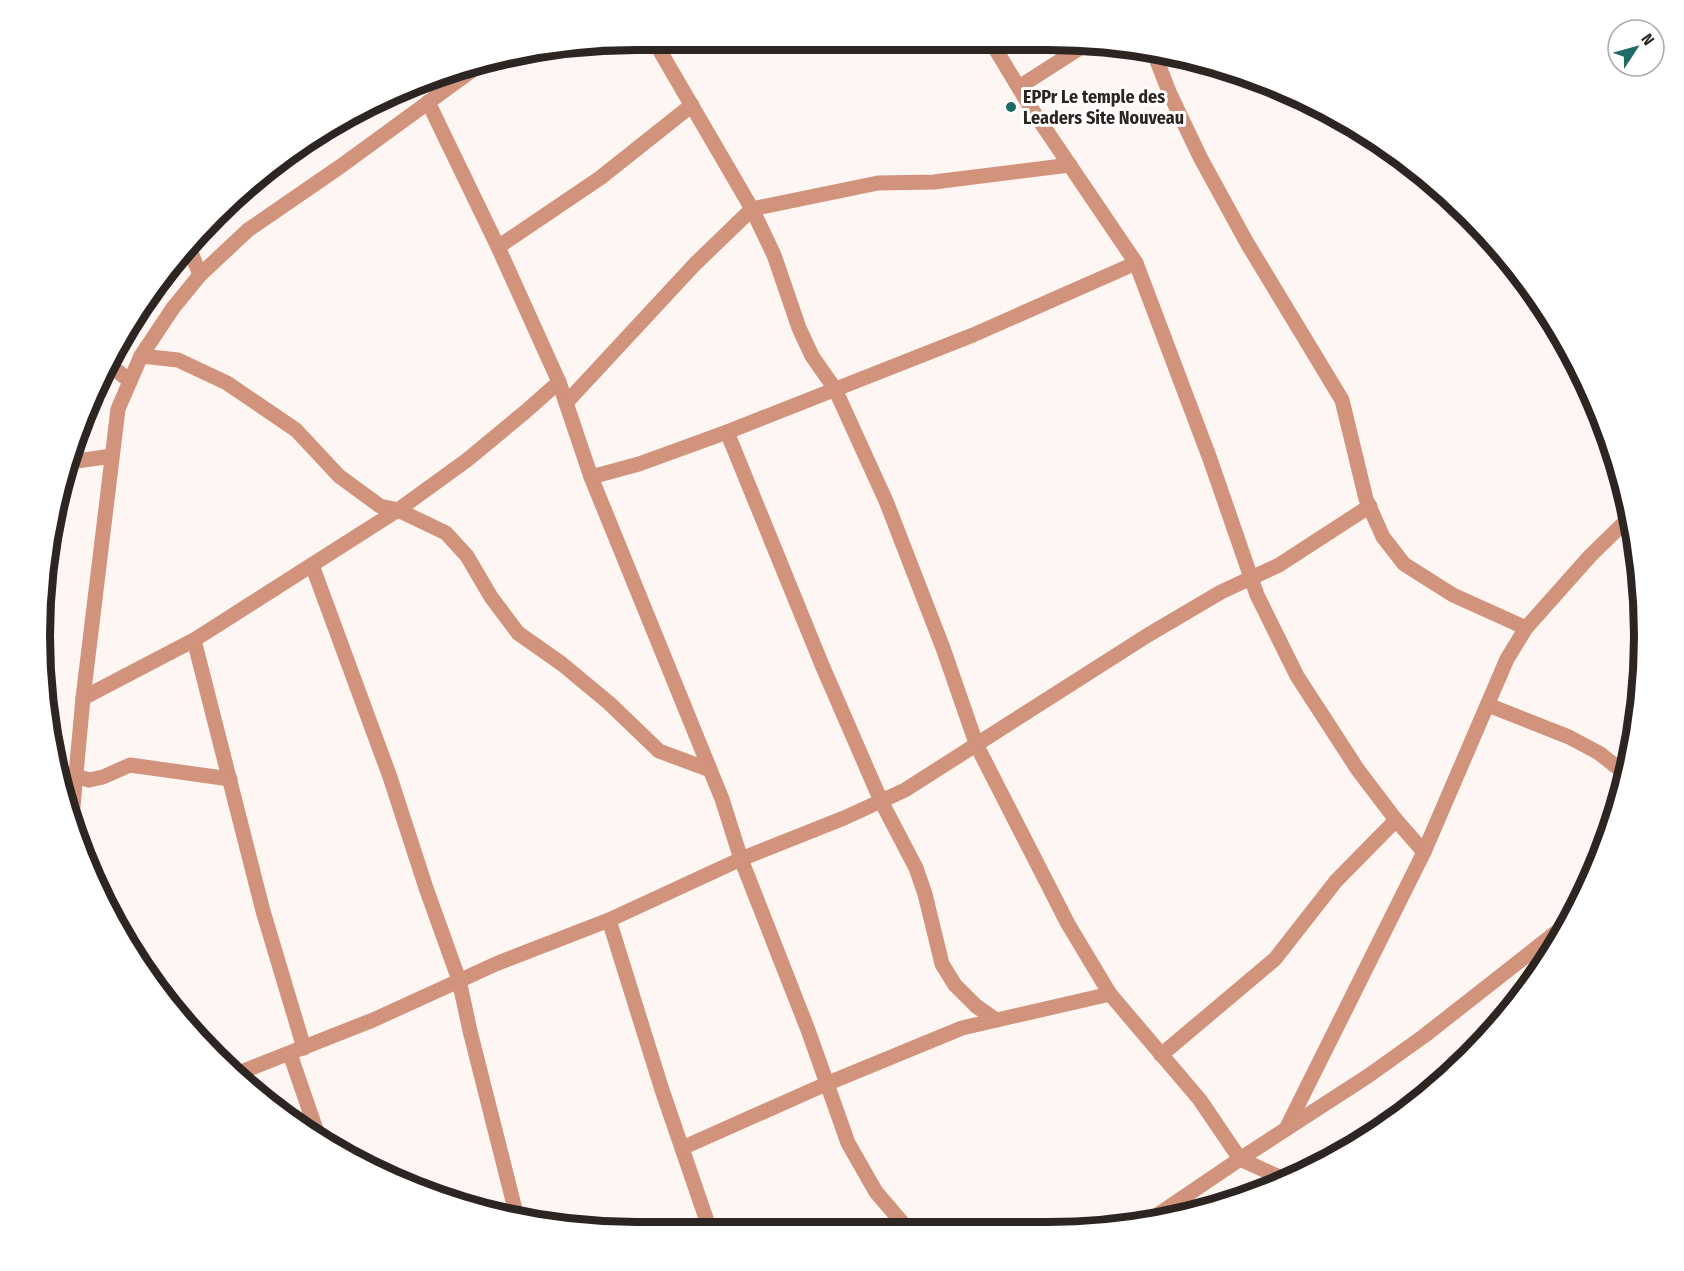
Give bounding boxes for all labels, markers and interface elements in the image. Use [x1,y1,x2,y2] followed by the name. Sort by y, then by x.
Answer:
[1606,18,1666,78] north arrow
[1637,30,1658,49] text: N
[1023,86,1184,129] place label: EPPr Le temple des Leaders Site Nouveau
[1004,100,1018,114] marker: EPPr Le temple des Leaders Site Nouveau

